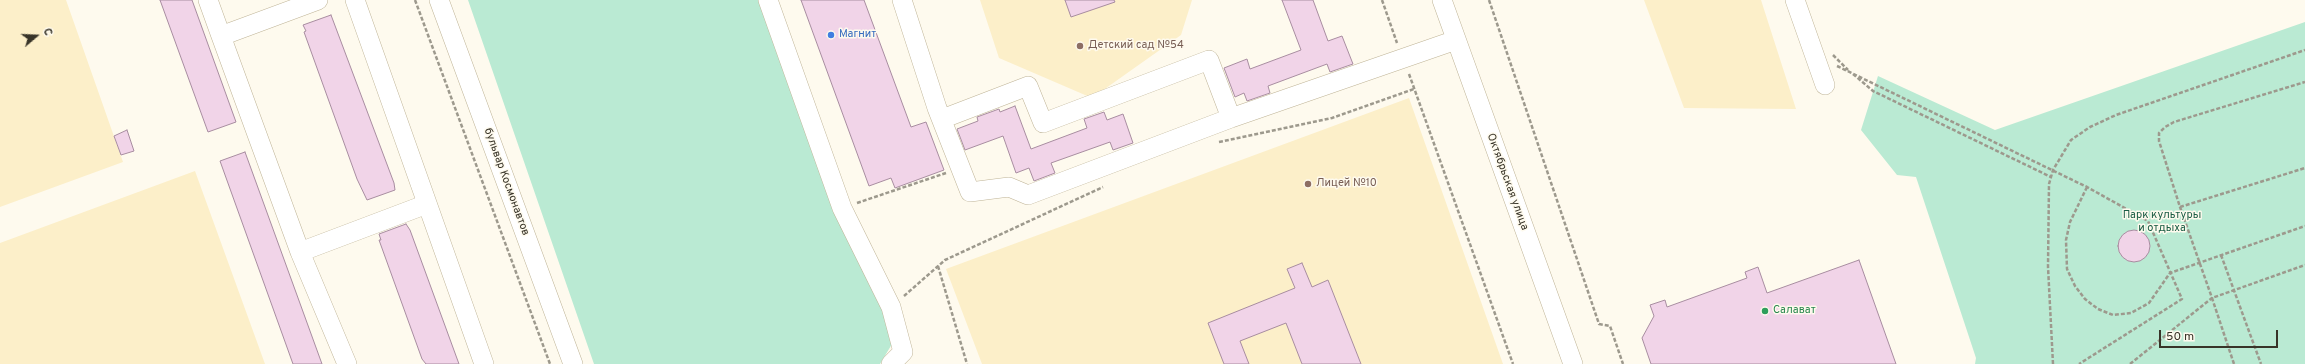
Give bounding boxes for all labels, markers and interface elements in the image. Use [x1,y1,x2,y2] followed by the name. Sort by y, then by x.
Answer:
[16,16,56,56] north arrow
[40,26,55,38] text: С
[839,28,876,42] place label: Магнит
[826,30,836,40] marker: Магнит
[1088,39,1184,53] place label: Детский сад №54
[1075,41,1085,51] marker: Детский сад №54
[480,126,532,238] street label: бульвар Космонавтов
[1483,132,1531,232] street label: Октябрьская улица
[1316,177,1377,191] place label: Лицей №10
[1303,179,1313,189] marker: Лицей №10
[2123,209,2201,235] park label: Парк культуры и отдыха
[1773,304,1816,318] place label: Салават
[1760,306,1770,316] marker: Салават
[2161,322,2280,348] scale bar
[2166,329,2194,345] text: 50 m

